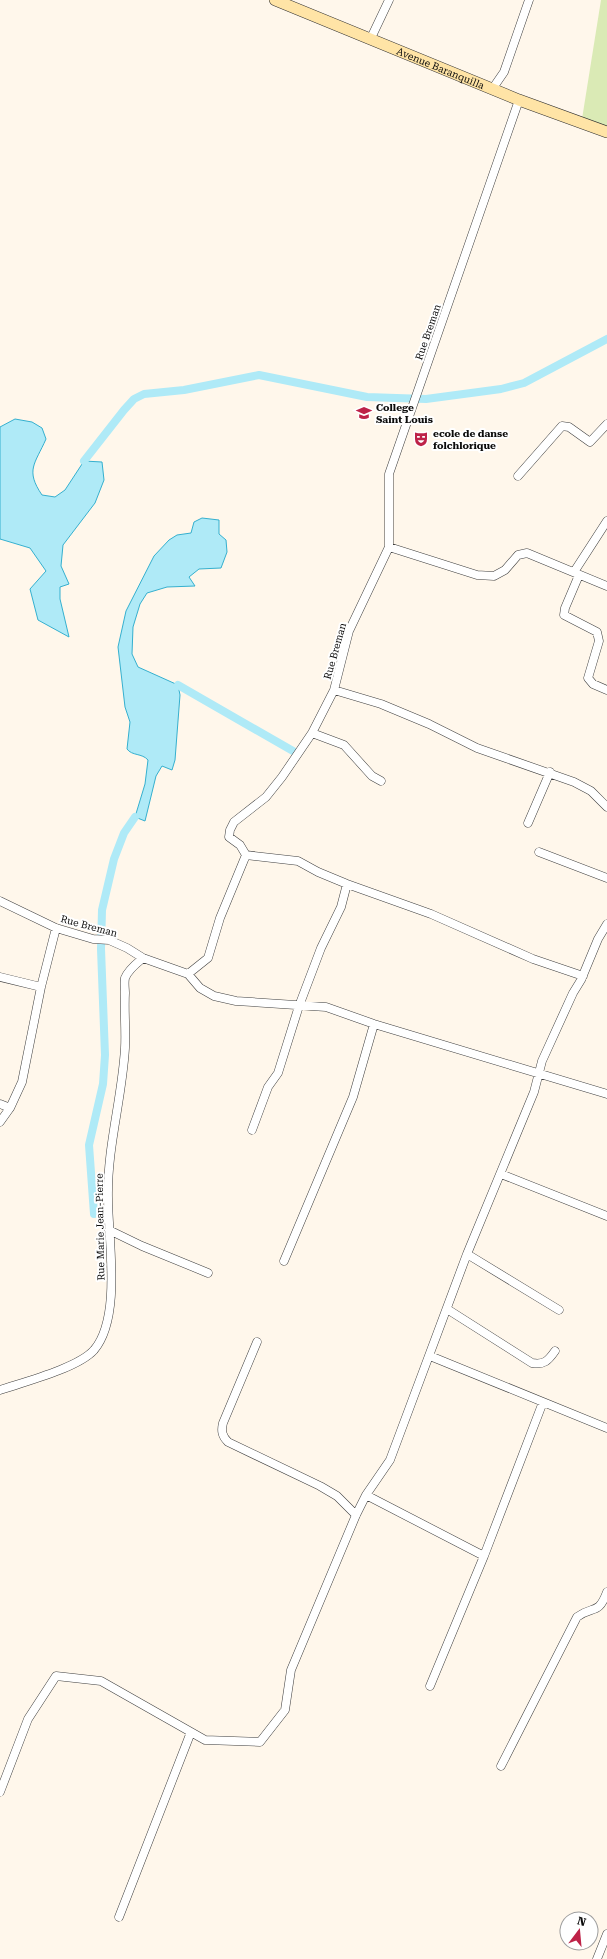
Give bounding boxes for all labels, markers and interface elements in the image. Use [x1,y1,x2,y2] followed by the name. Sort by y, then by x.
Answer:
[395,45,487,91] street label: Avenue Baranquilla
[413,302,443,361] street label: Rue Breman
[376,402,433,425] place label: College Saint Louis
[355,404,373,422] school or university icon: College Saint Louis
[433,428,508,451] place label: ecole de danse folchlorique
[412,430,430,448] theatre icon: ecole de danse folchlorique
[322,621,348,680] street label: Rue Breman
[59,913,119,939] street label: Rue Breman
[94,1173,106,1281] street label: Rue Marie Jean-Pierre
[559,1911,599,1951] north arrow
[576,1914,588,1929] text: N

